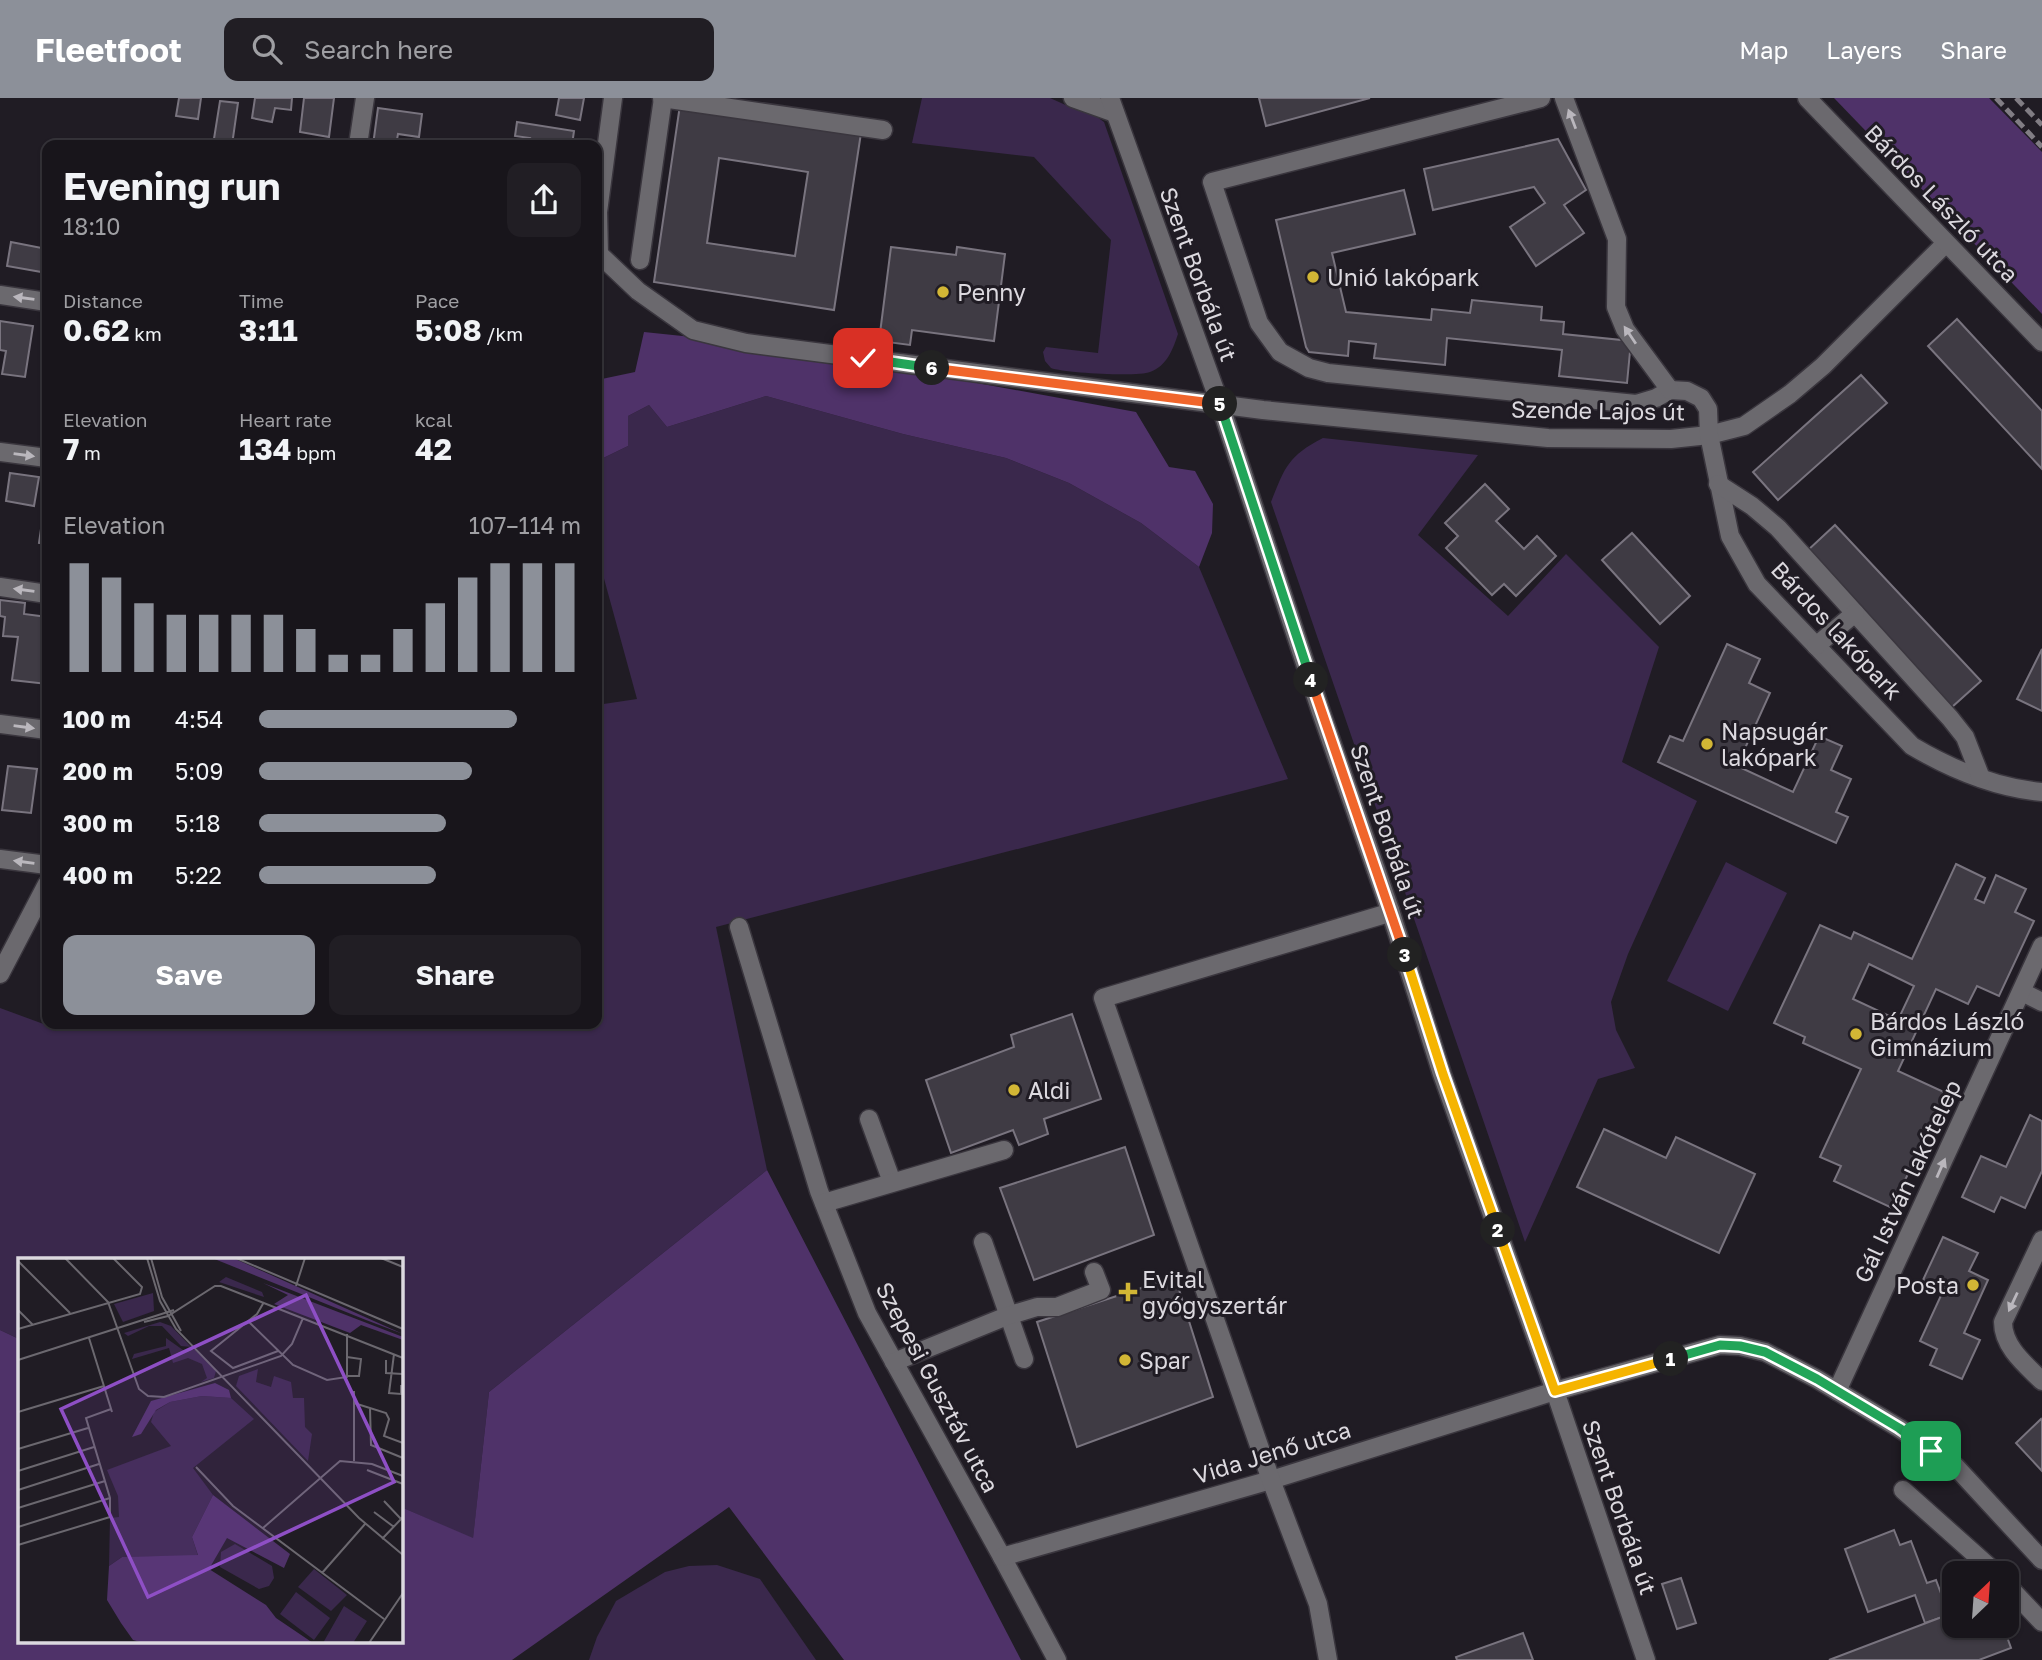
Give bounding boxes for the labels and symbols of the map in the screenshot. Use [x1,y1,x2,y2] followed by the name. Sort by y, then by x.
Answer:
[1566,109,1577,130] one-way arrow
[1859,118,2025,288] street label: Bárdos László utca
[1155,183,1243,365] street label: Szent Borbála út
[1327,263,1479,291] place label: Unió lakópark
[1305,269,1321,285] marker: Unió lakópark
[957,278,1026,306] place label: Penny
[935,284,951,300] marker: Penny
[12,293,34,304] one-way arrow
[1623,326,1637,344] one-way arrow
[833,328,893,388] pin
[914,350,950,386] pin: 6
[1202,386,1238,422] pin: 5
[1511,394,1685,426] street label: Szende Lajos út
[13,450,35,461] one-way arrow
[1766,555,1908,705] street label: Bárdos lakópark
[12,585,34,596] one-way arrow
[1294,662,1328,698] pin: 4
[1721,717,1828,771] place label: Napsugár lakópark
[13,721,35,732] one-way arrow
[1699,736,1715,752] marker: Napsugár lakópark
[1345,740,1431,922] street label: Szent Borbála út
[12,857,34,868] one-way arrow
[1388,938,1422,972] pin: 3
[1870,1007,2024,1061] place label: Bárdos László Gimnázium
[1848,1026,1864,1042] marker: Bárdos László Gimnázium
[1848,1075,1966,1287] street label: Gál István lakótelep
[1028,1076,1070,1104] place label: Aldi
[1006,1082,1022,1098] marker: Aldi
[1935,1158,1947,1178] one-way arrow
[1480,1212,1516,1248] pin: 2
[18,1258,402,1642] inset map
[1142,1265,1287,1319] place label: Evital gyógyszertár
[1896,1271,1959,1299] place label: Posta
[871,1277,1005,1497] street label: Szepesi Gusztáv utca
[1965,1277,1981,1293] marker: Posta
[1120,1284,1136,1300] marker: Evital gyógyszertár
[2007,1292,2019,1312] one-way arrow
[1654,1342,1688,1376] pin: 1
[1139,1346,1190,1374] place label: Spar
[1117,1352,1133,1368] marker: Spar
[1190,1415,1354,1489] street label: Vida Jenő utca
[1577,1416,1663,1598] street label: Szent Borbála út
[1901,1421,1961,1481] pin
[1942,1561,2020,1638] north arrow

